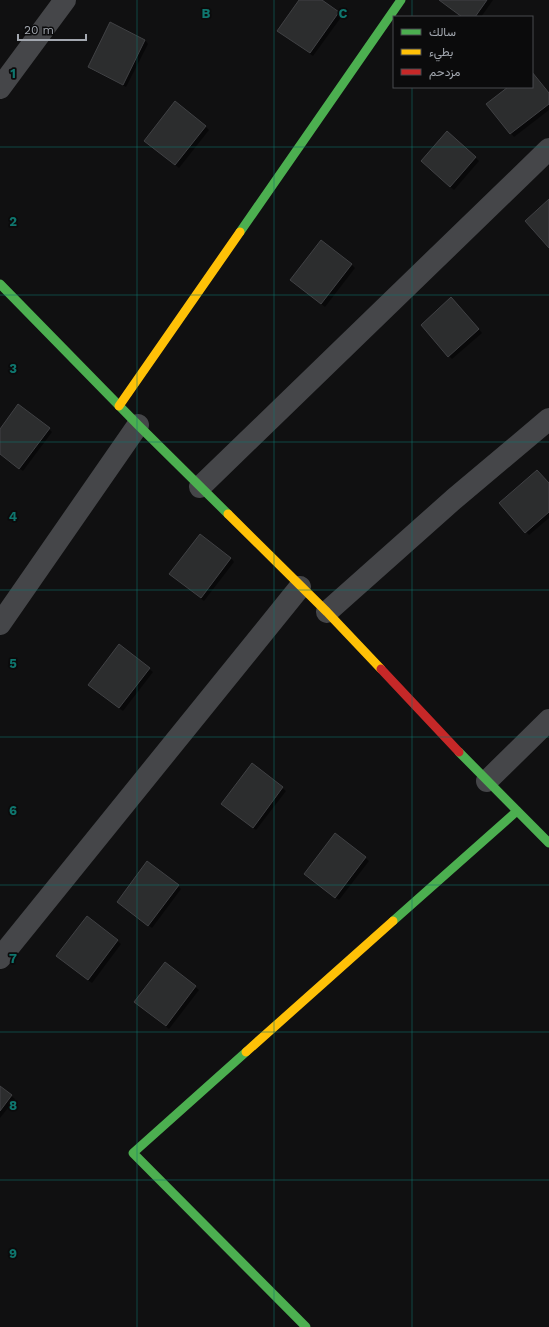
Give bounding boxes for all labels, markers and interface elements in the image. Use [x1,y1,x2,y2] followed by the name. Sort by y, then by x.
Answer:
[202,6,211,21] text: B
[339,6,348,21] text: C
[18,16,86,42] scale bar
[393,16,533,88] legend
[24,23,54,37] text: 20 m
[429,25,456,39] text: سالك
[429,45,453,62] text: بطيء
[429,65,460,80] text: مزدحم
[10,66,16,81] text: 1
[9,214,17,229] text: 2
[9,361,17,376] text: 3
[9,509,18,524] text: 4
[9,656,17,671] text: 5
[9,803,17,818] text: 6
[9,951,17,966] text: 7
[9,1098,17,1113] text: 8
[9,1246,17,1261] text: 9

